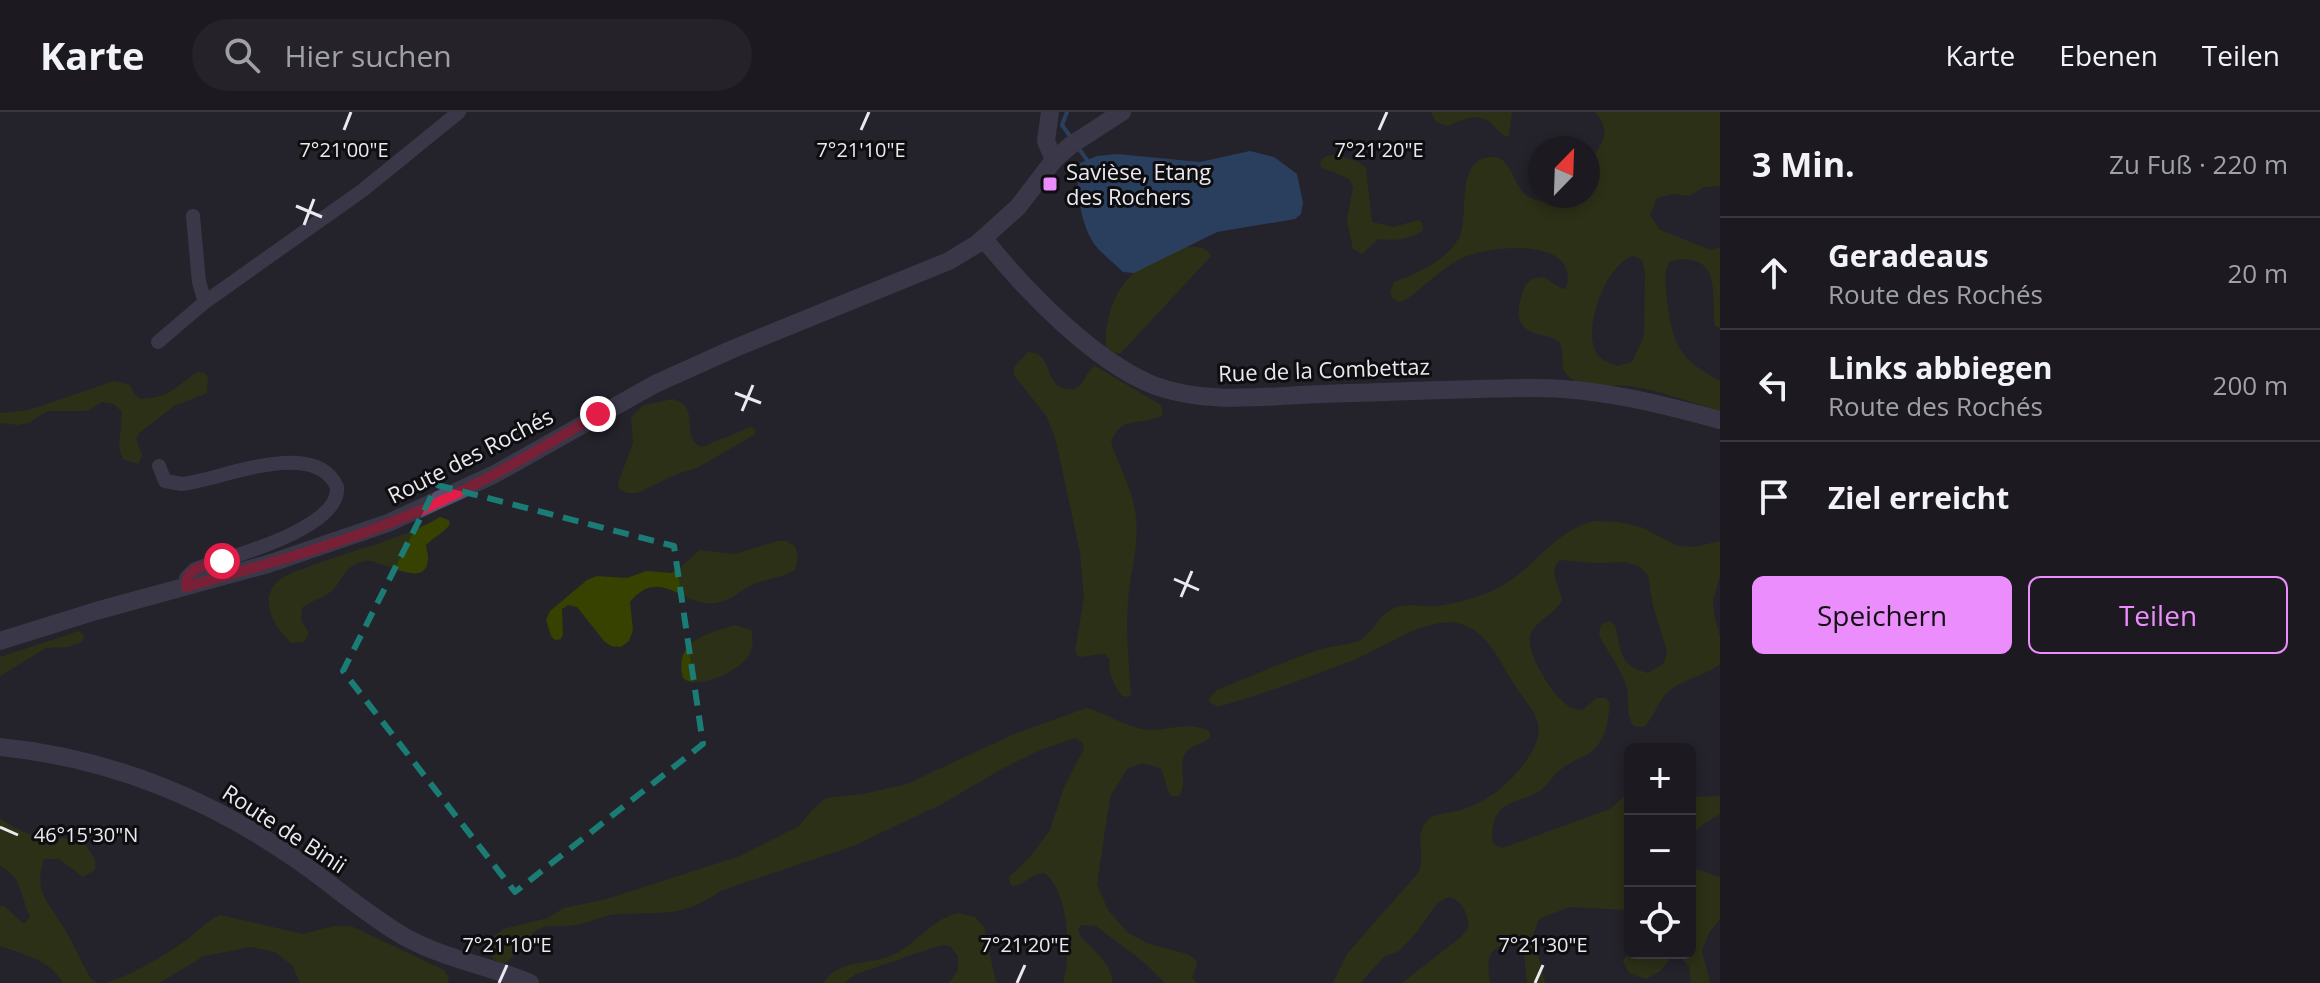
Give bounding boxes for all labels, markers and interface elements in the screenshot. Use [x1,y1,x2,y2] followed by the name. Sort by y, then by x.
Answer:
[192,19,752,91] search box
[40,29,144,81] text: Karte
[220,33,264,77] icon: search
[284,35,452,76] text: Hier suchen
[1945,36,2015,74] text: Karte
[2059,36,2158,74] text: Ebenen
[2202,36,2280,74] text: Teilen
[299,136,389,163] text: 7°21'00"E
[816,136,906,163] text: 7°21'10"E
[1334,136,1424,163] text: 7°21'20"E
[1528,136,1600,208] north arrow
[1752,141,1855,187] text: 3 Min.
[2109,146,2288,182] text: Zu Fuß · 220 m
[1066,156,1211,211] place label: Savièse, Etang des Rochers
[1041,175,1059,193] marker: Savièse, Etang des Rochers
[1828,235,1989,276] text: Geradeaus
[1752,251,1796,295] icon: ahead
[2227,255,2288,291] text: 20 m
[1828,276,2043,312] text: Route des Rochés
[1828,347,2053,388] text: Links abbiegen
[1218,350,1430,388] street label: Rue de la Combettaz
[1752,363,1796,407] icon: left
[2213,367,2288,403] text: 200 m
[1828,388,2043,424] text: Route des Rochés
[580,396,616,432] route end
[382,400,558,510] street label: Route des Rochés
[1752,475,1796,519] icon: arrive
[1828,477,2009,518] text: Ziel erreicht
[204,543,240,579] route start
[1752,576,2012,654] button: Speichern
[2028,576,2288,654] button: Teilen
[1624,743,1696,959] map controls
[1624,743,1696,815] button: +
[217,777,353,879] street label: Route de Binii
[1624,815,1696,887] button: −
[34,821,138,848] text: 46°15'30"N
[1624,887,1696,959] button: locate
[462,931,552,958] text: 7°21'10"E
[980,931,1070,958] text: 7°21'20"E
[1498,931,1588,958] text: 7°21'30"E

